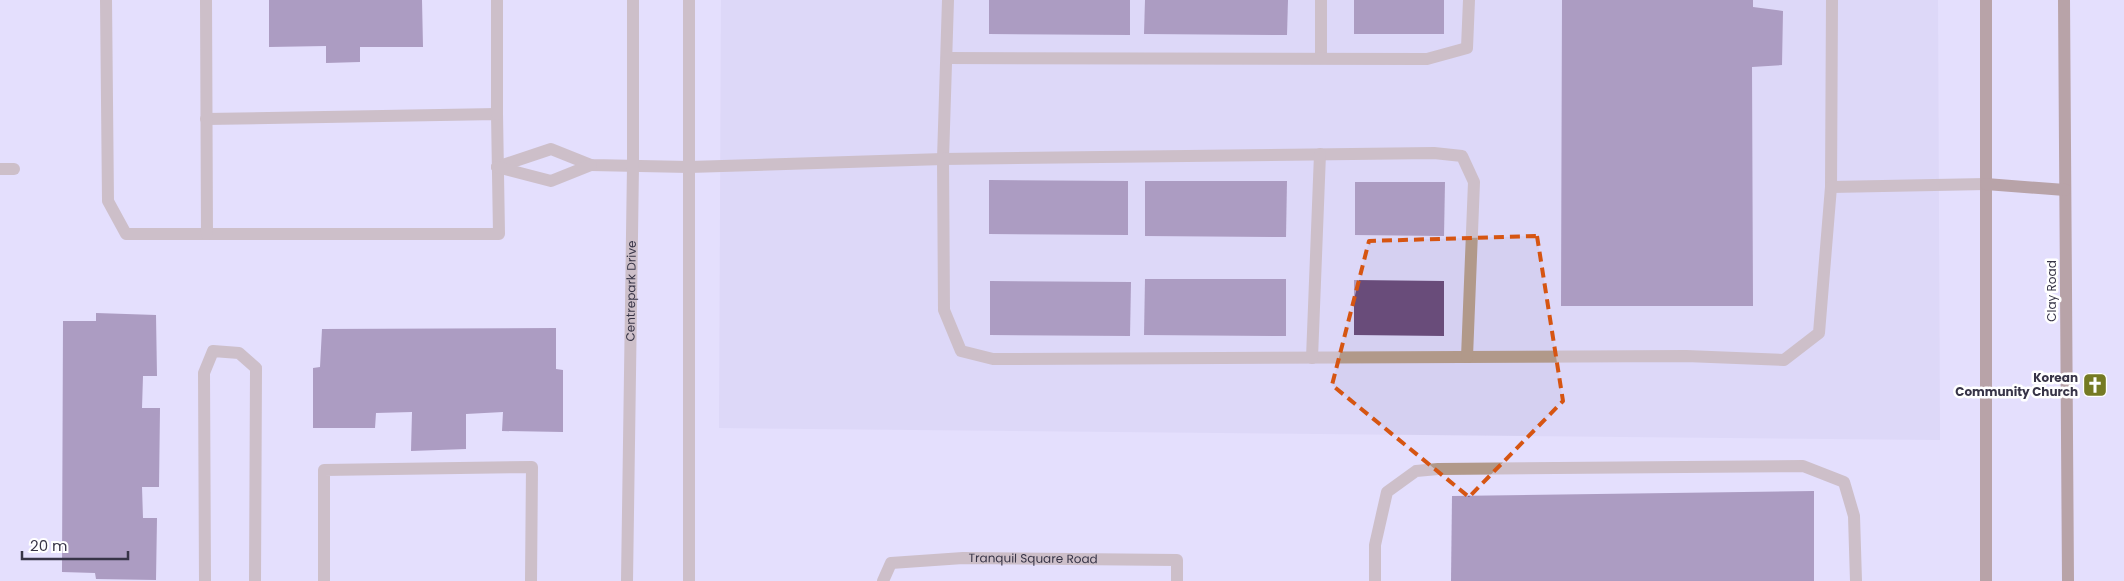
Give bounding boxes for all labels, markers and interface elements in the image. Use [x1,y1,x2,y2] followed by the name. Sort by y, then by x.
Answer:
[621,240,640,342] street label: Centrepark Drive
[2043,260,2060,322] street label: Clay Road
[1955,369,2078,400] place label: Korean Community Church
[2082,372,2108,398] church icon: Korean Community Church
[22,528,129,560] scale bar
[30,535,68,556] text: 20 m
[968,549,1098,567] street label: Tranquil Square Road

